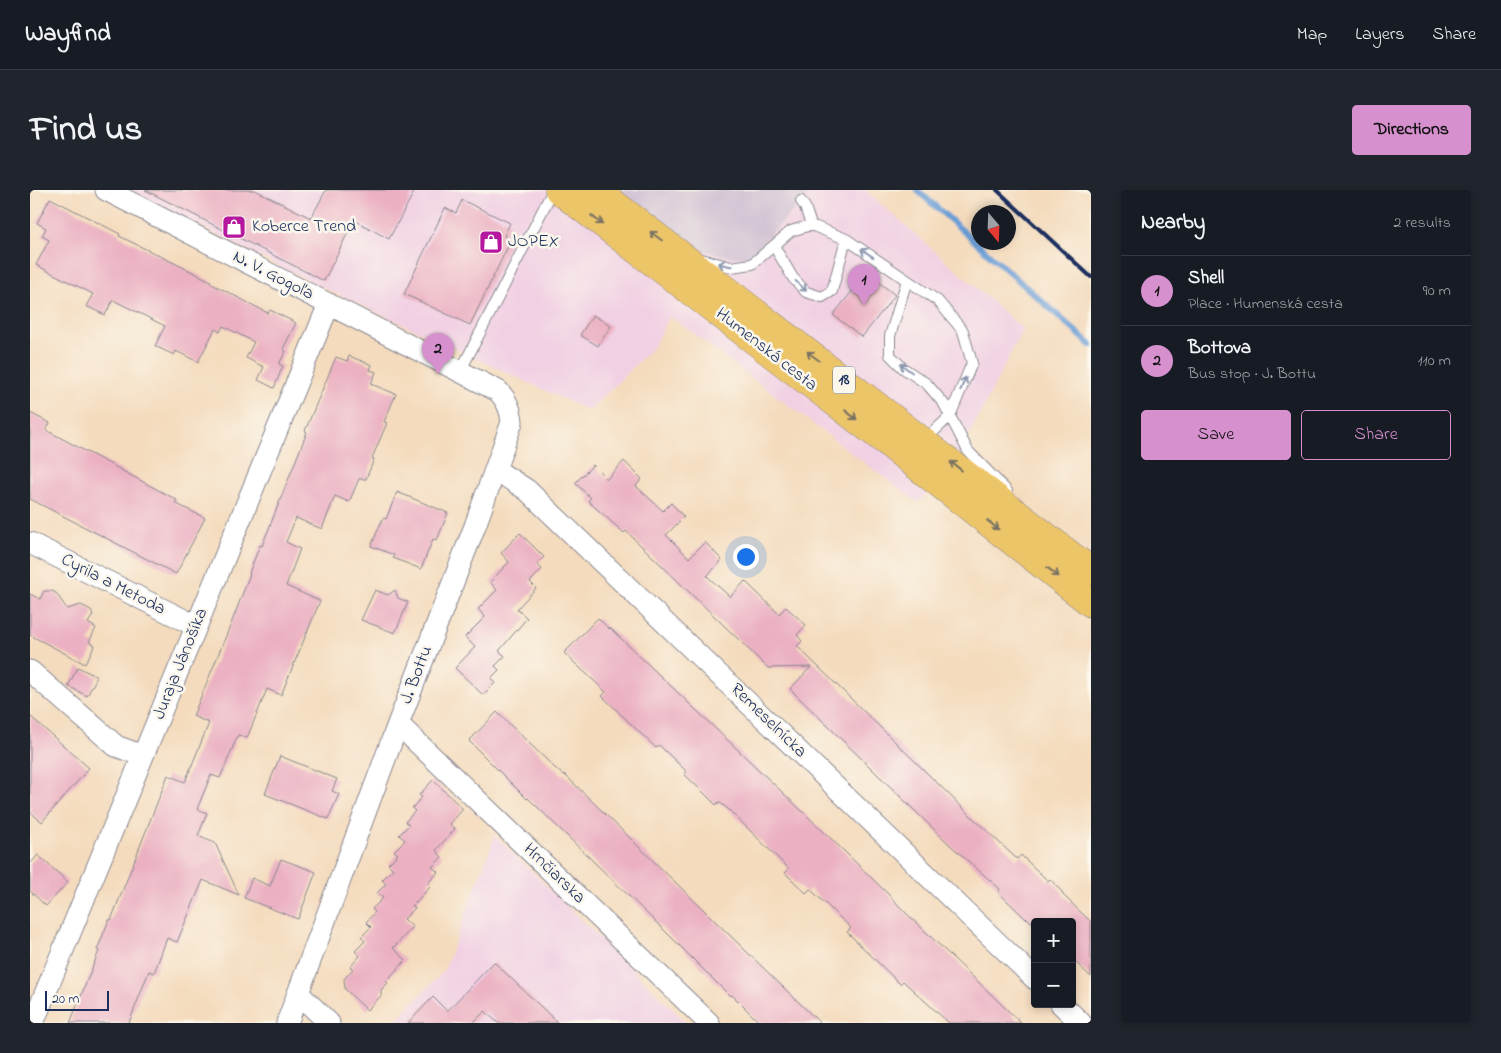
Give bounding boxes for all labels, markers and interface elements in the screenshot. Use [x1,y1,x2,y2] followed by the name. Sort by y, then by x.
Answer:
[25,17,111,52] text: Wayfind
[1297,22,1327,48] text: Map
[1355,22,1405,48] text: Layers
[1433,22,1476,48] text: Share
[30,105,142,156] text: Find us
[1352,105,1471,155] button: Directions
[971,205,1016,250] north arrow
[1141,208,1205,238] text: Nearby
[1393,211,1451,235] text: 2 results
[221,214,247,240] shop icon: Koberce Trend
[252,214,356,240] place label: Koberce Trend
[590,214,603,225] one-way arrow
[478,229,504,255] shop icon: JOPEX
[508,229,559,255] place label: JOPEX
[649,231,663,241] one-way arrow
[227,244,318,308] street label: N. V. Gogoľa
[861,248,875,258] one-way arrow
[718,260,734,269] one-way arrow
[848,264,880,305] pin: 1
[1188,265,1224,292] text: Shell
[1154,279,1160,303] text: 1
[1423,279,1451,303] text: 90 m
[795,280,807,292] one-way arrow
[1188,292,1343,316] text: Place · Humenská cesta
[709,302,823,398] street label: Humenská cesta
[422,333,454,374] pin: 2
[1188,335,1251,362] text: Bottova
[1153,349,1161,373] text: 2
[1417,349,1451,373] text: 110 m
[806,351,820,361] one-way arrow
[1188,362,1316,386] text: Bus stop · J. Bottu
[899,363,912,374] one-way arrow
[833,366,855,394] road number: 18
[959,377,968,392] one-way arrow
[844,410,858,420] one-way arrow
[1141,410,1291,460] button: Save
[1301,410,1451,460] button: Share
[950,460,963,471] one-way arrow
[986,520,999,531] one-way arrow
[733,544,759,570] your location
[56,547,170,623] street label: Cyrila a Metoda
[1046,567,1059,578] one-way arrow
[147,604,215,724] street label: Juraja Jánošíka
[394,642,440,708] street label: J. Bottu
[724,678,812,764] street label: Remeselnícka
[517,837,591,911] street label: Hrnčiarska
[1031,918,1076,1008] map controls
[1031,918,1076,963] button: +
[1031,963,1076,1008] button: −
[45,988,109,1011] scale bar
[52,989,79,1010] text: 20 m

